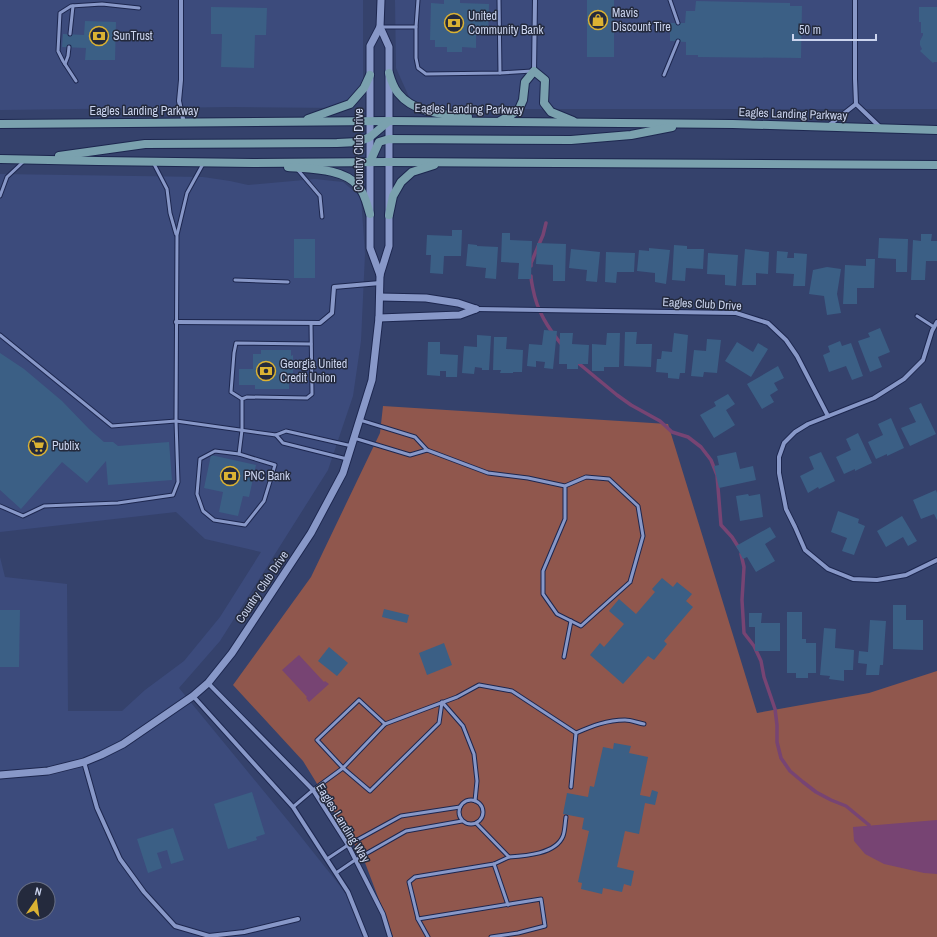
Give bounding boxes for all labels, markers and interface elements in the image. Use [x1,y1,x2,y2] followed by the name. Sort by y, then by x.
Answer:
[612,5,671,35] place label: Mavis Discount Tire
[468,8,544,38] place label: United Community Bank
[587,9,609,31] shop icon: Mavis Discount Tire
[443,12,465,34] bank icon: United Community Bank
[793,16,876,42] scale bar
[799,22,821,38] text: 50 m
[88,25,110,47] bank icon: SunTrust
[113,28,153,44] place label: SunTrust
[414,100,524,118] street label: Eagles Landing Parkway
[90,103,199,119] street label: Eagles Landing Parkway
[738,104,848,124] street label: Eagles Landing Parkway
[351,108,367,192] street label: Country Club Drive
[662,294,742,314] street label: Eagles Club Drive
[280,356,347,386] place label: Georgia United Credit Union
[255,360,277,382] bank icon: Georgia United Credit Union
[27,435,49,457] supermarket icon: Publix
[52,438,79,454] place label: Publix
[219,465,241,487] bank icon: PNC Bank
[244,468,290,484] place label: PNC Bank
[232,548,292,626] street label: Country Club Drive
[312,780,374,866] street label: Eagles Landing Way
[16,881,56,921] north arrow
[34,884,43,899] text: N

